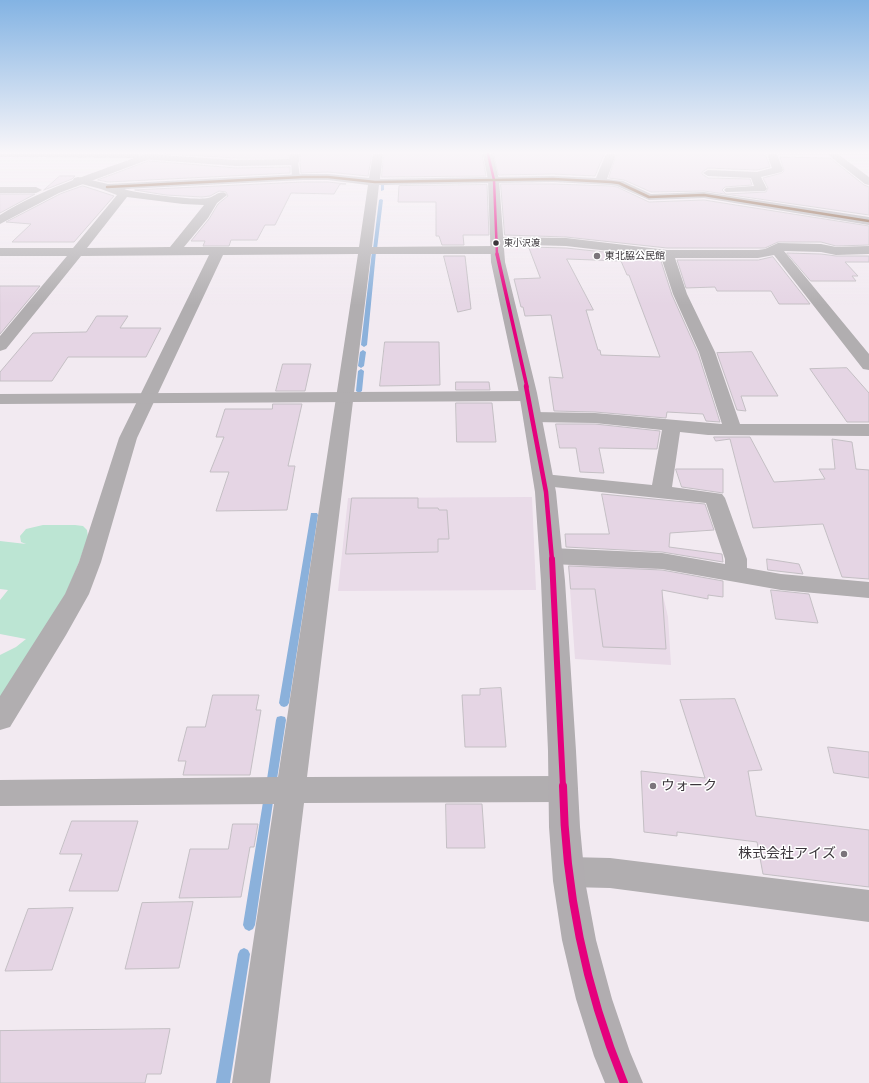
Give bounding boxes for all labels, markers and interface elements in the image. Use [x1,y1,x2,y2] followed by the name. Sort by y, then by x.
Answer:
[491,238,501,248] marker: 東小沢渡
[504,238,540,248] place label: 東小沢渡
[605,250,665,262] place label: 東北脇公民館
[592,251,602,261] marker: 東北脇公民館
[661,778,717,794] place label: ウォーク
[648,781,658,791] marker: ウォーク
[738,846,836,862] place label: 株式会社アイズ
[839,849,849,859] marker: 株式会社アイズ

